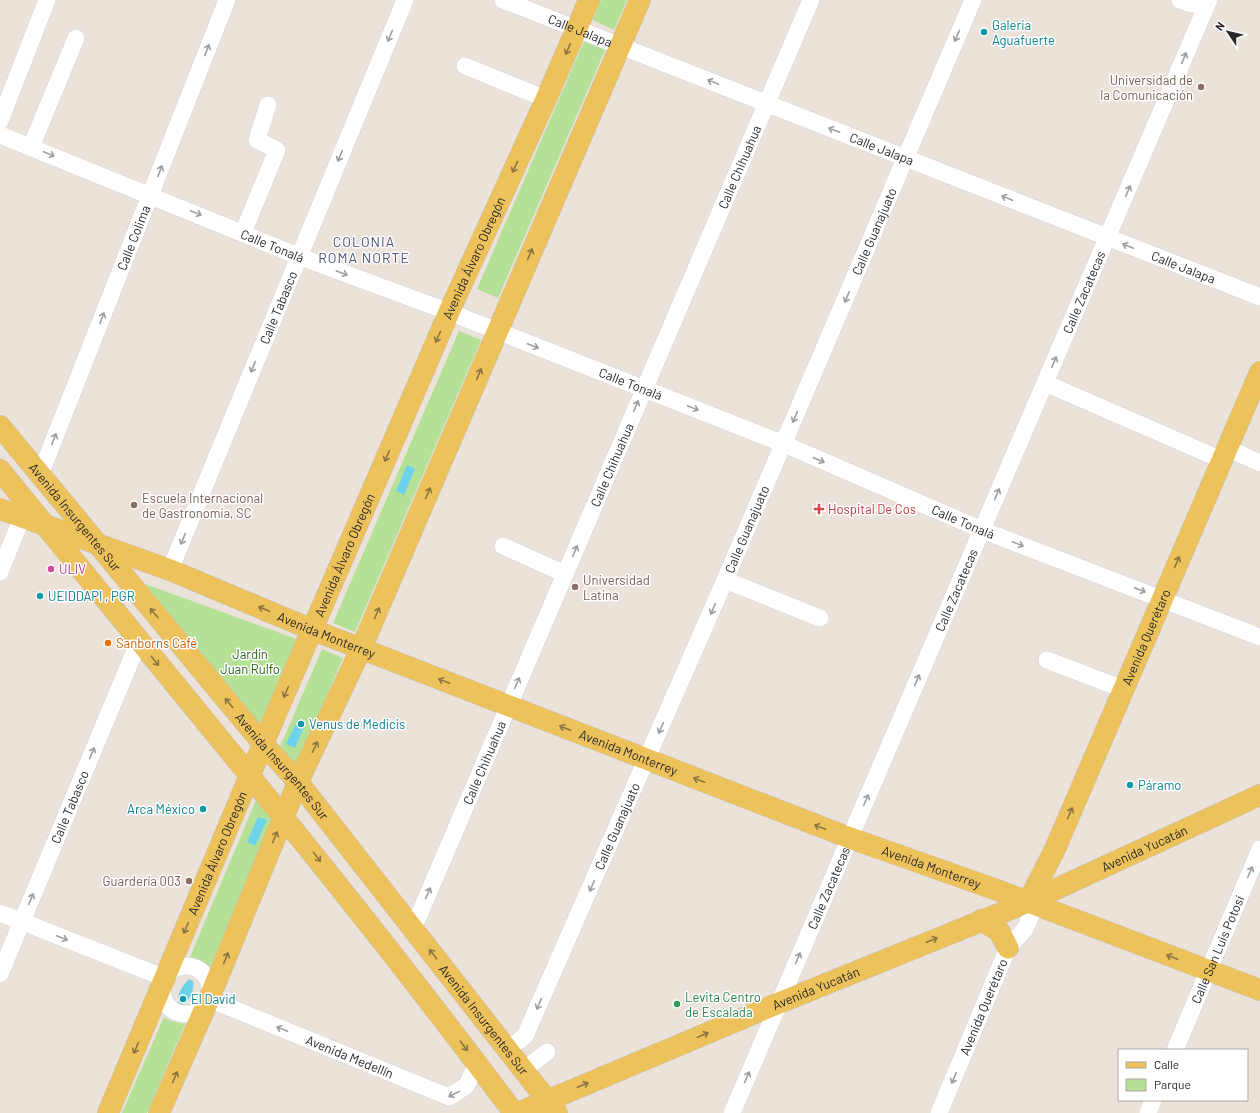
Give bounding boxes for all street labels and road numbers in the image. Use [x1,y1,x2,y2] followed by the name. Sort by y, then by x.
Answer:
[546,11,615,50] street label: Calle Jalapa
[714,123,764,211] street label: Calle Chihuahua
[847,129,916,168] street label: Calle Jalapa
[848,185,900,277] street label: Calle Guanajuato
[439,194,508,322] street label: Avenida Álvaro Obregón
[113,203,153,273] street label: Calle Colima
[238,226,306,266] street label: Calle Tonalá
[1149,247,1218,287] street label: Calle Jalapa
[1059,248,1109,336] street label: Calle Zacatecas
[256,268,300,346] street label: Calle Tabasco
[597,364,665,403] street label: Calle Tonalá
[587,420,637,509] street label: Calle Chihuahua
[26,460,125,575] street label: Avenida Insurgentes Sur
[721,483,773,575] street label: Calle Guanajuato
[311,491,378,619] street label: Avenida Álvaro Obregón
[929,501,997,542] street label: Calle Tonalá
[931,546,981,634] street label: Calle Zacatecas
[1118,587,1174,688] street label: Avenida Querétaro
[275,608,378,661] street label: Avenida Monterrey
[232,709,333,823] street label: Avenida Insurgentes Sur
[459,718,509,807] street label: Calle Chihuahua
[577,726,680,778] street label: Avenida Monterrey
[47,768,92,846] street label: Calle Tabasco
[591,780,643,872] street label: Calle Guanajuato
[184,789,250,917] street label: Avenida Álvaro Obregón
[1099,822,1190,875] street label: Avenida Yucatán
[880,842,983,892] street label: Avenida Monterrey
[804,844,853,932] street label: Calle Zacatecas
[1188,893,1247,1006] street label: Calle San Luis Potosí
[956,956,1011,1058] street label: Avenida Querétaro
[436,961,532,1078] street label: Avenida Insurgentes Sur
[770,963,862,1013] street label: Avenida Yucatán
[304,1031,396,1081] street label: Avenida Medellín

